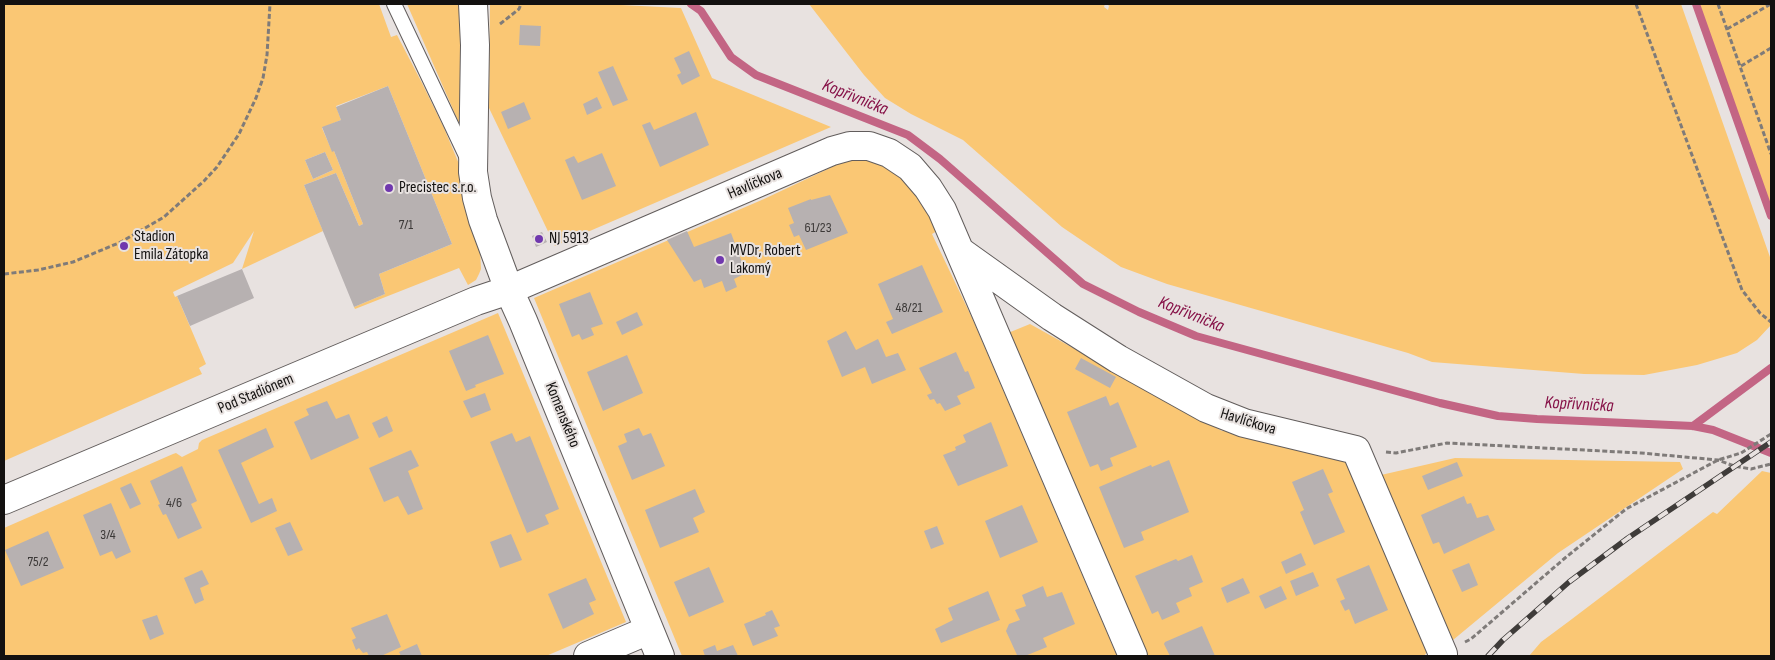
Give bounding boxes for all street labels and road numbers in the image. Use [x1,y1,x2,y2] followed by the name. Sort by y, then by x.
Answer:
[725,164,785,204] street label: Havlíčkova
[215,369,297,419] street label: Pod Stadiónem
[540,380,584,450] street label: Komenského
[1218,404,1278,440] street label: Havlíčkova

